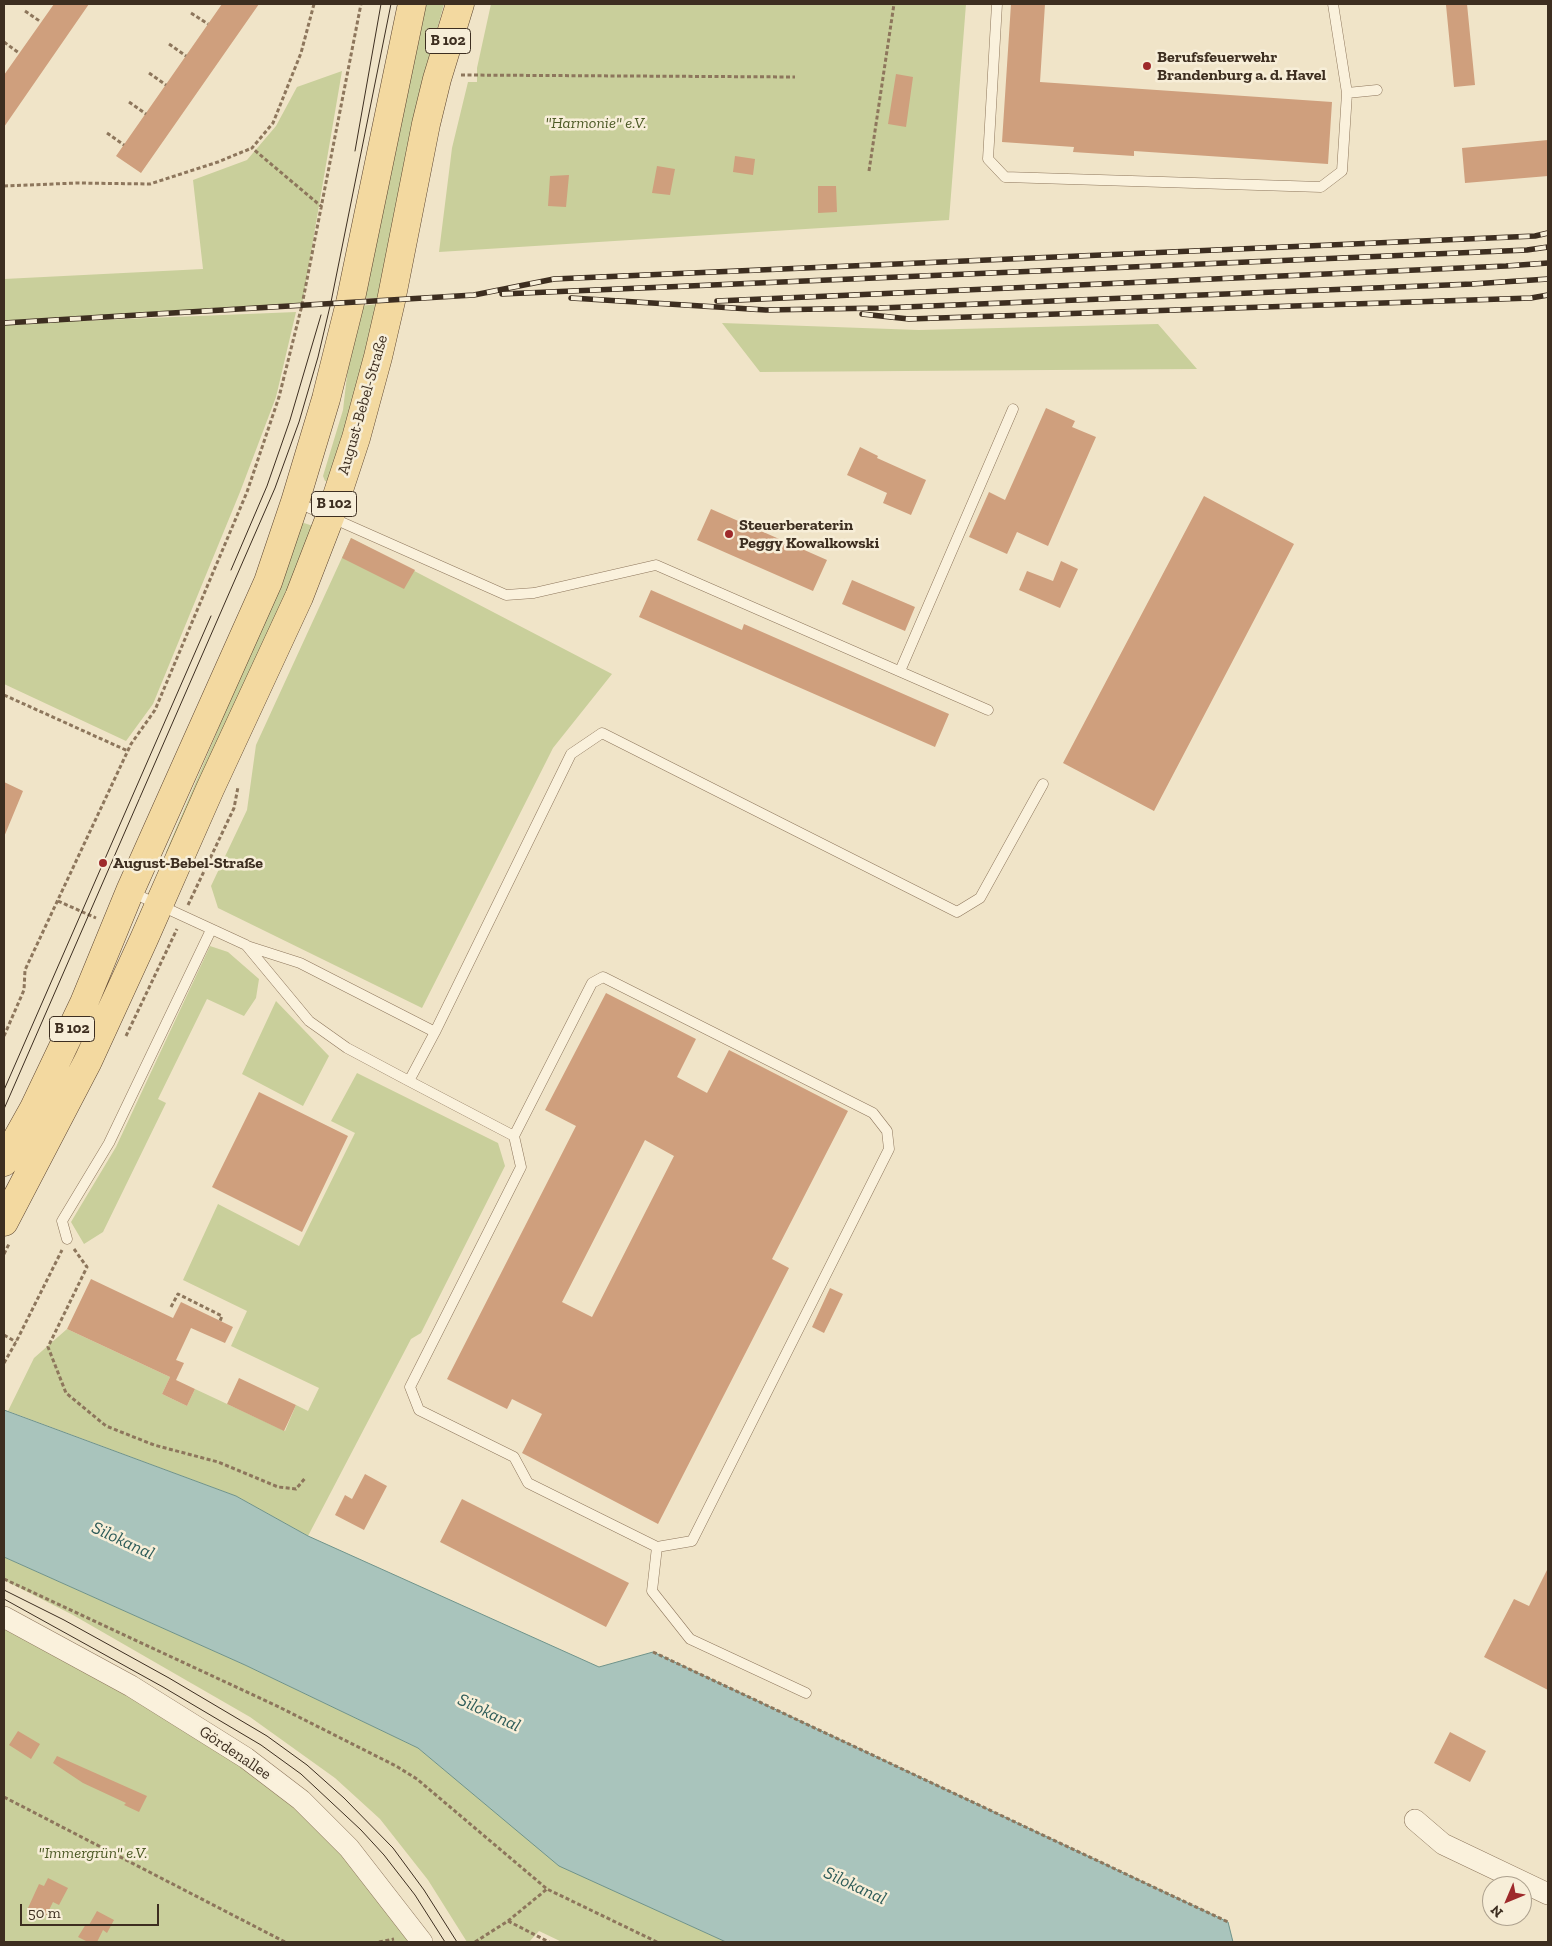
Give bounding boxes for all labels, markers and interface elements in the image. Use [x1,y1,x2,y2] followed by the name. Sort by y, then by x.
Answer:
[426,28,470,54] road number: B 102
[1157,47,1326,85] place label: Berufsfeuerwehr Brandenburg a. d. Havel
[1141,60,1153,72] marker: Berufsfeuerwehr Brandenburg a. d. Havel
[545,113,647,133] park label: "Harmonie" e.V.
[334,333,392,477] street label: August-Bebel-Straße
[312,492,356,516] road number: B 102
[739,515,879,553] place label: Steuerberaterin Peggy Kowalkowski
[723,528,735,540] marker: Steuerberaterin Peggy Kowalkowski
[113,853,263,873] place label: August-Bebel-Straße
[97,857,109,869] marker: August-Bebel-Straße
[50,1016,94,1042] road number: B 102
[88,1517,158,1565] water label: Silokanal
[454,1689,524,1737] water label: Silokanal
[195,1722,275,1784] street label: Gördenallee
[39,1843,147,1863] park label: "Immergrün" e.V.
[820,1862,890,1910] water label: Silokanal
[1482,1876,1532,1926] north arrow
[22,1894,161,1926] scale bar
[1487,1901,1507,1921] text: N
[28,1904,61,1922] text: 50 m

